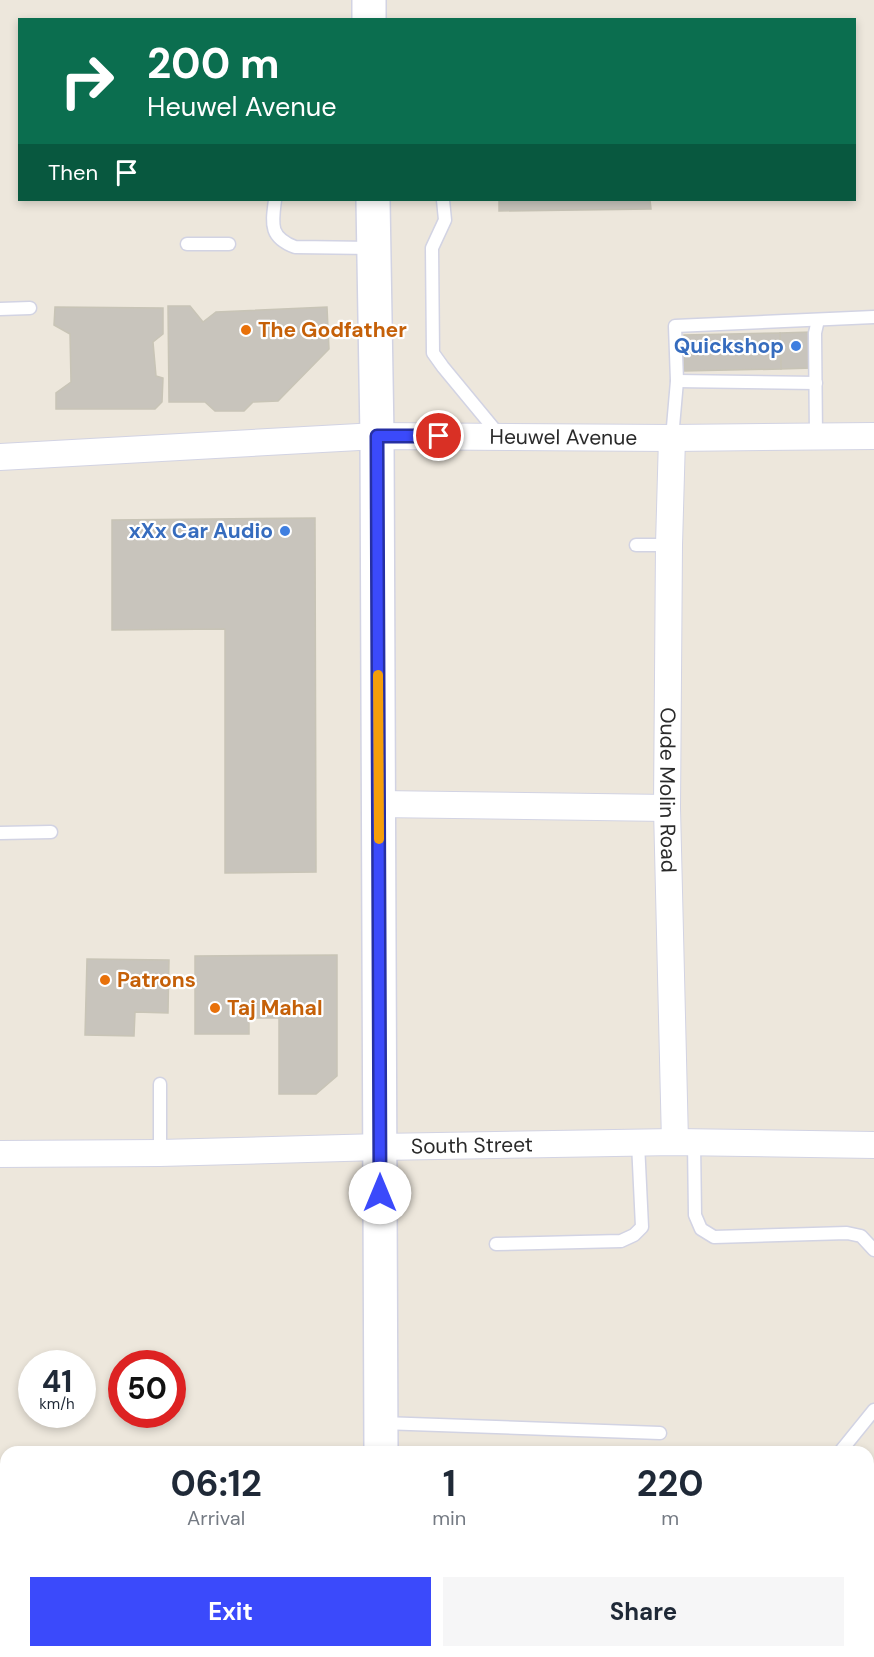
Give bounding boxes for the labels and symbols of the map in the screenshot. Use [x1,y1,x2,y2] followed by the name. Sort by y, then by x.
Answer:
[258,316,407,344] place label: The Godfather
[239,323,253,337] marker: The Godfather
[674,332,784,360] place label: Quickshop
[789,339,803,353] marker: Quickshop
[413,410,464,461] pin
[490,423,637,452] street label: Heuwel Avenue
[129,517,273,545] place label: xXx Car Audio
[278,524,292,538] marker: xXx Car Audio
[653,707,683,873] street label: Oude Molin Road
[117,966,196,994] place label: Patrons
[98,973,112,987] marker: Patrons
[227,994,323,1022] place label: Taj Mahal
[208,1001,222,1015] marker: Taj Mahal
[411,1130,533,1160] street label: South Street
[348,1161,412,1225] position arrow
[108,1350,186,1428] speed limit sign: 50

